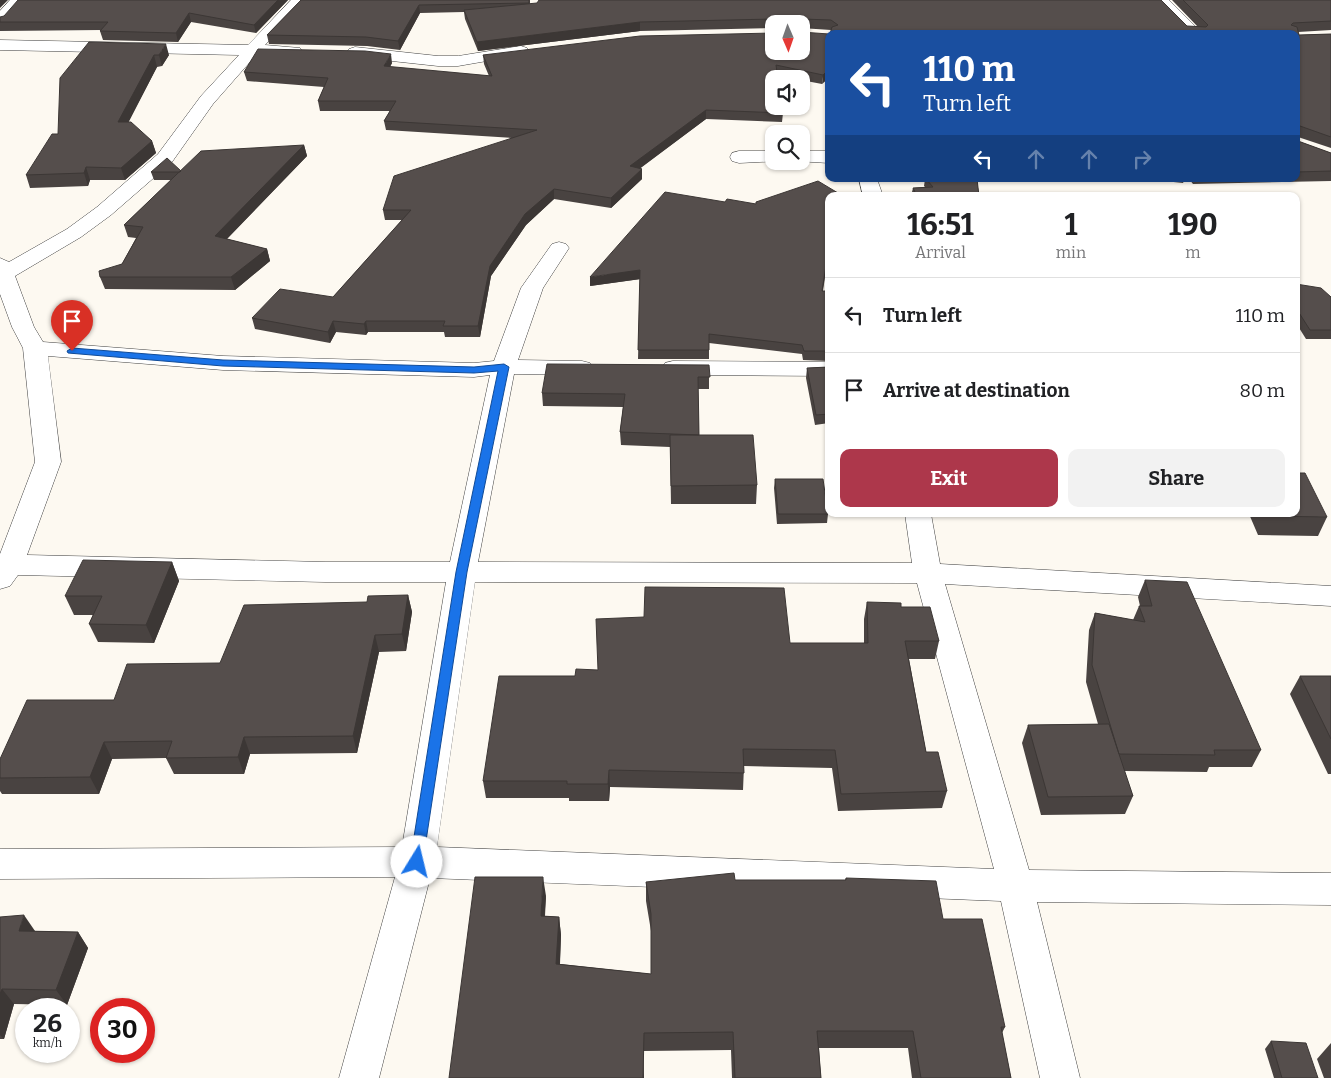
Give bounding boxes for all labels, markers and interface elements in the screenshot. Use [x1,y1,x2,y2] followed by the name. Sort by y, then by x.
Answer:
[765,15,810,60] north arrow
[765,15,810,170] map controls
[923,48,1015,90] text: 110 m
[840,50,905,115] icon: left
[765,70,810,115] button: sound
[923,90,1011,117] text: Turn left
[765,125,810,170] button: search
[969,145,997,173] icon: left
[1022,145,1050,173] icon: ahead
[1075,145,1103,173] icon: ahead
[1128,145,1156,173] icon: right
[907,207,974,243] text: 16:51
[1064,207,1077,243] text: 1
[1168,207,1218,243] text: 190
[915,243,966,262] text: Arrival
[1056,243,1086,262] text: min
[1185,243,1201,262] text: m
[51,300,93,351] pin
[840,301,868,329] icon: left
[883,304,962,327] text: Turn left
[1235,304,1285,327] text: 110 m
[58,307,86,335] icon: arrive
[840,376,868,404] icon: arrive
[883,379,1070,402] text: Arrive at destination
[1239,379,1285,402] text: 80 m
[840,449,1058,507] button: Exit
[1068,449,1285,507] button: Share
[390,835,442,887] position arrow
[90,998,155,1063] speed limit sign: 30
[33,1009,62,1039] text: 26
[33,1036,62,1050] text: km/h

